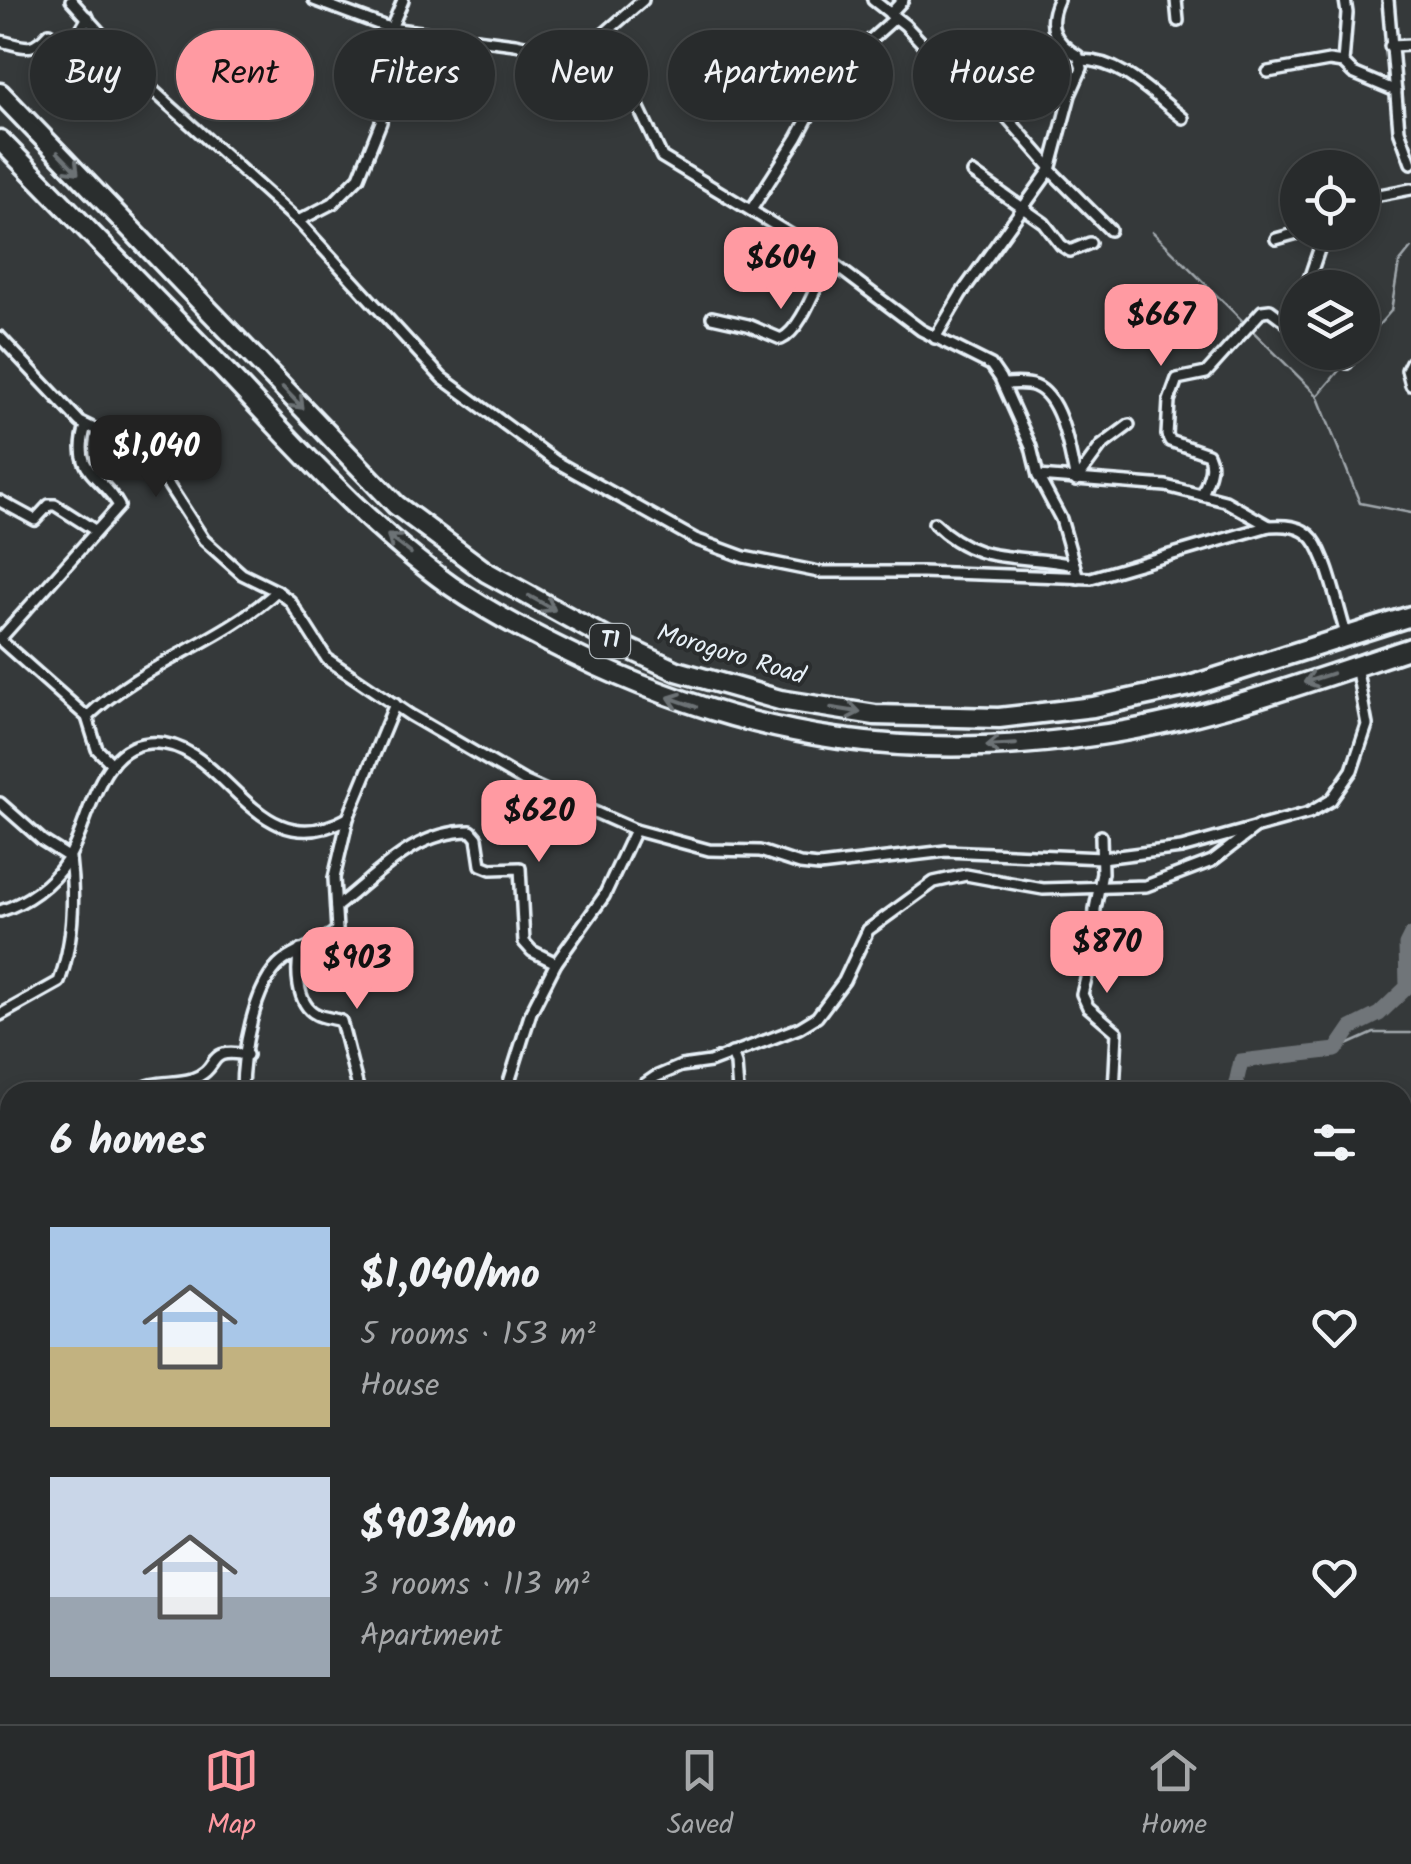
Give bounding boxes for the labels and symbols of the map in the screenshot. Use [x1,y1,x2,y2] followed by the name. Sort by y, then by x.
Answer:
[55,151,79,175] one-way arrow
[722,227,840,312] pin: $604
[1102,284,1220,369] pin: $667
[281,385,305,409] one-way arrow
[75,415,237,500] pin: $1,040
[386,534,413,555] one-way arrow
[527,594,556,613] one-way arrow
[652,613,812,697] street label: Morogoro Road
[590,624,630,658] road number: T1
[1303,670,1334,688] one-way arrow
[666,691,698,709] one-way arrow
[829,701,862,720] one-way arrow
[986,736,1018,755] one-way arrow
[480,780,598,865] pin: $620
[1048,911,1166,996] pin: $870
[298,927,416,1012] pin: $903

